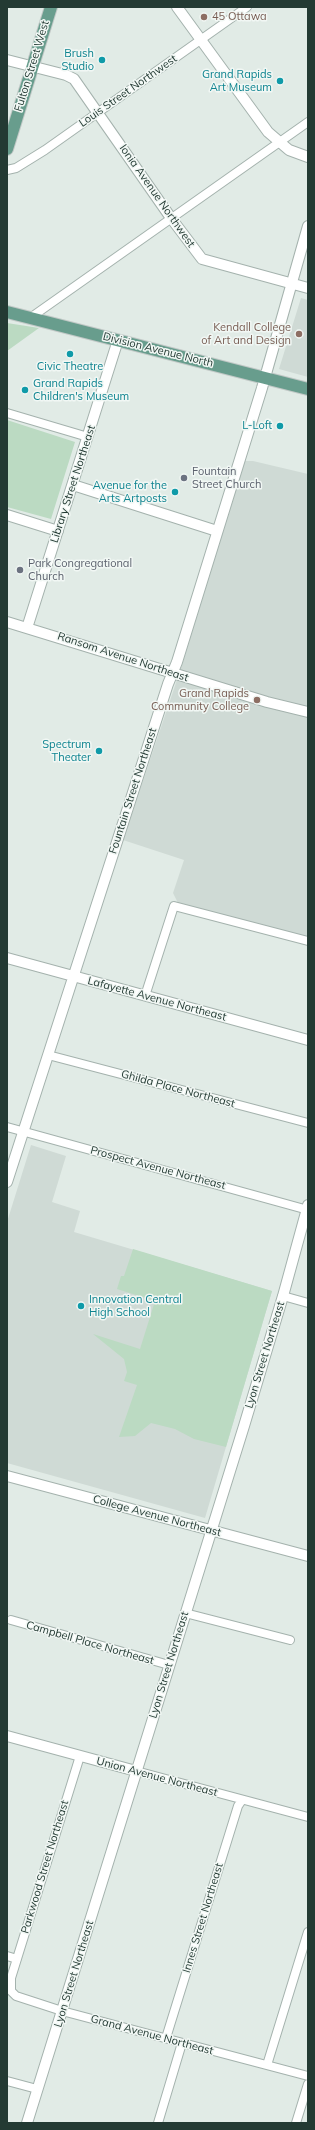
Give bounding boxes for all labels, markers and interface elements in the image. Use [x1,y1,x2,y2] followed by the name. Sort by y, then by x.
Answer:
[212,10,267,24] place label: 45 Ottawa
[199,12,209,22] marker: 45 Ottawa
[12,19,52,113] street label: Fulton Street West
[61,47,94,73] place label: Brush Studio
[76,52,180,130] street label: Louis Street Northwest
[97,55,107,65] marker: Brush Studio
[202,68,272,94] place label: Grand Rapids Art Museum
[275,76,285,86] marker: Grand Rapids Art Museum
[116,142,198,250] street label: Ionia Avenue Northwest
[201,321,291,347] place label: Kendall College of Art and Design
[294,329,304,339] marker: Kendall College of Art and Design
[101,330,215,370] street label: Division Avenue North
[65,349,75,359] marker: Civic Theatre
[37,360,103,374] place label: Civic Theatre
[33,377,129,403] place label: Grand Rapids Children's Museum
[20,385,30,395] marker: Grand Rapids Children's Museum
[242,419,272,433] place label: L-Loft
[275,421,285,431] marker: L-Loft
[48,423,98,545] street label: Library Street Northeast
[192,465,261,491] place label: Fountain Street Church
[179,473,189,483] marker: Fountain Street Church
[93,479,167,505] place label: Avenue for the Arts Artposts
[170,487,180,497] marker: Avenue for the Arts Artposts
[28,557,132,583] place label: Park Congregational Church
[15,565,25,575] marker: Park Congregational Church
[56,630,190,684] street label: Ransom Avenue Northeast
[151,687,249,713] place label: Grand Rapids Community College
[252,695,262,705] marker: Grand Rapids Community College
[106,726,160,856] street label: Fountain Street Northeast
[42,738,91,764] place label: Spectrum Theater
[94,746,104,756] marker: Spectrum Theater
[86,974,228,1024] street label: Lafayette Avenue Northeast
[120,1067,236,1111] street label: Ghilda Place Northeast
[89,1144,227,1192] street label: Prospect Avenue Northeast
[89,1293,182,1319] place label: Innovation Central High School
[242,1300,288,1410] street label: Lyon Street Northeast
[76,1301,86,1311] marker: Innovation Central High School
[91,1493,223,1539] street label: College Avenue Northeast
[146,1610,192,1720] street label: Lyon Street Northeast
[25,1618,155,1668] street label: Campbell Place Northeast
[95,1754,219,1800] street label: Union Avenue Northeast
[18,1799,72,1935] street label: Parkwood Street Northeast
[180,1861,226,1975] street label: Innes Street Northeast
[51,1919,97,2029] street label: Lyon Street Northeast
[89,2012,215,2058] street label: Grand Avenue Northeast

